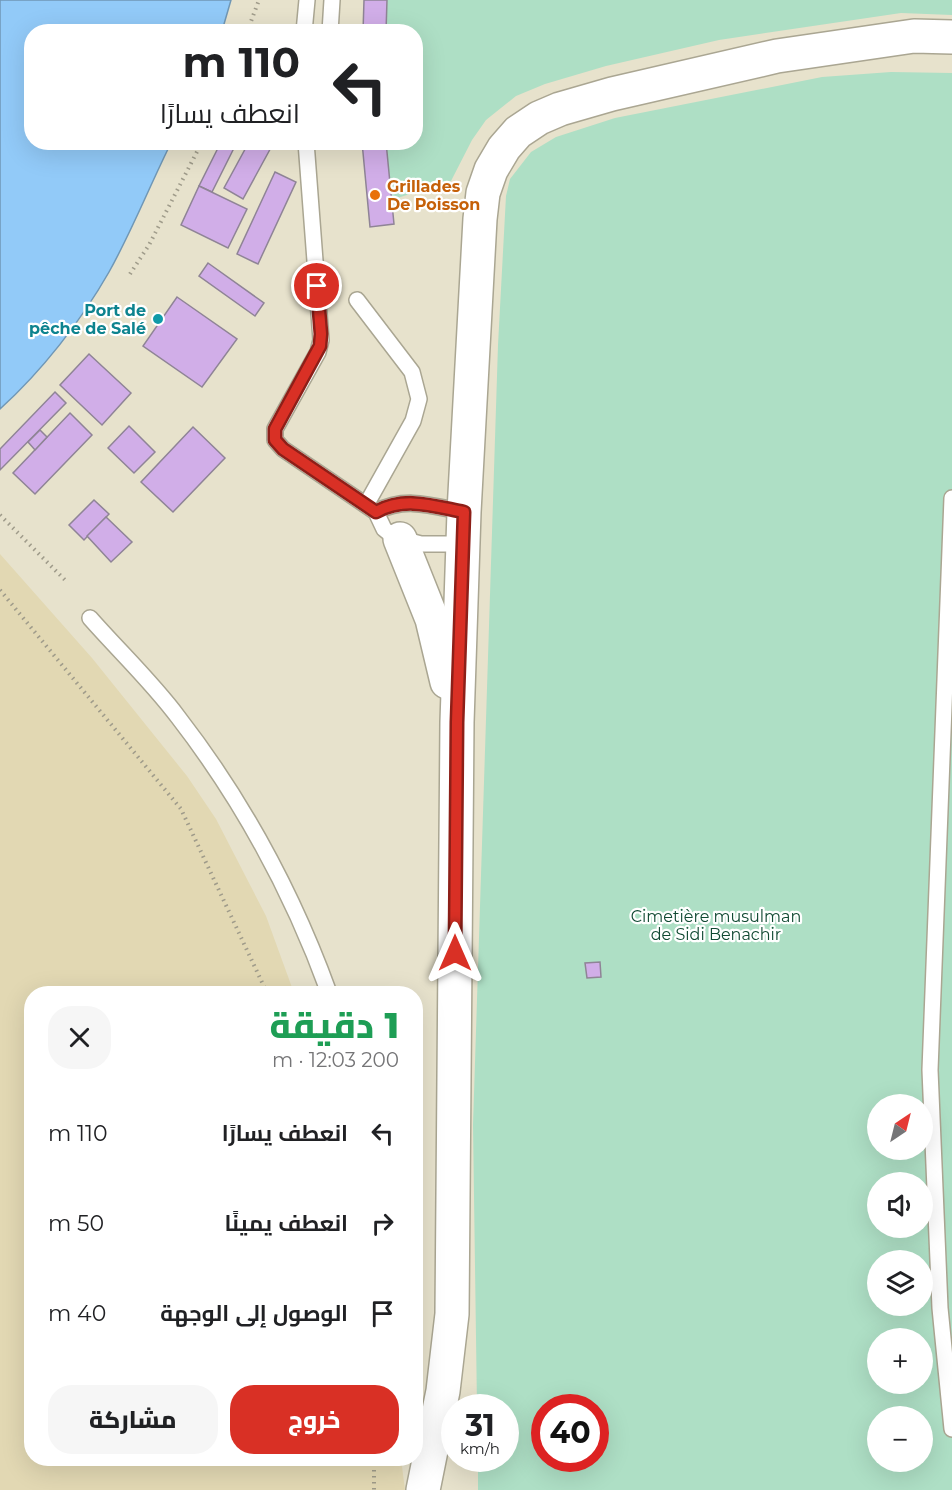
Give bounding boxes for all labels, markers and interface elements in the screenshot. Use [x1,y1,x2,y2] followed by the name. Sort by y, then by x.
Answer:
[183,36,300,88] text: 110 m
[321,48,399,126] icon: left
[160,97,300,130] text: انعطف يسارًا
[387,177,480,214] place label: Grillades De Poisson
[368,188,382,202] marker: Grillades De Poisson
[291,260,342,311] pin
[300,269,333,302] icon: arrive
[29,301,146,338] place label: Port de pêche de Salé
[151,312,165,326] marker: Port de pêche de Salé
[631,907,801,944] park label: Cimetière musulman de Sidi Benachir
[423,921,487,985] position arrow
[269,1003,399,1047] text: 1 دقيقة
[48,1006,111,1069] button: close
[272,1048,399,1072] text: 200 m · 12:03
[867,1094,933,1160] north arrow
[867,1094,933,1472] map controls
[366,1117,399,1150] icon: left
[48,1120,108,1147] text: 110 m
[222,1120,348,1147] text: انعطف يسارًا
[867,1172,933,1238] button: sound
[366,1207,399,1240] icon: right
[48,1210,104,1237] text: 50 m
[224,1210,348,1237] text: انعطف يمينًا
[867,1250,933,1316] button: layers
[366,1297,399,1330] icon: arrive
[48,1300,106,1327] text: 40 m
[160,1300,348,1327] text: الوصول إلى الوجهة
[867,1328,933,1394] button: +
[48,1385,218,1454] button: مشاركة
[230,1385,399,1454] button: خروج
[531,1394,609,1472] speed limit sign: 40
[867,1406,933,1472] button: −
[465,1407,495,1444] text: 31
[460,1439,500,1458] text: km/h

